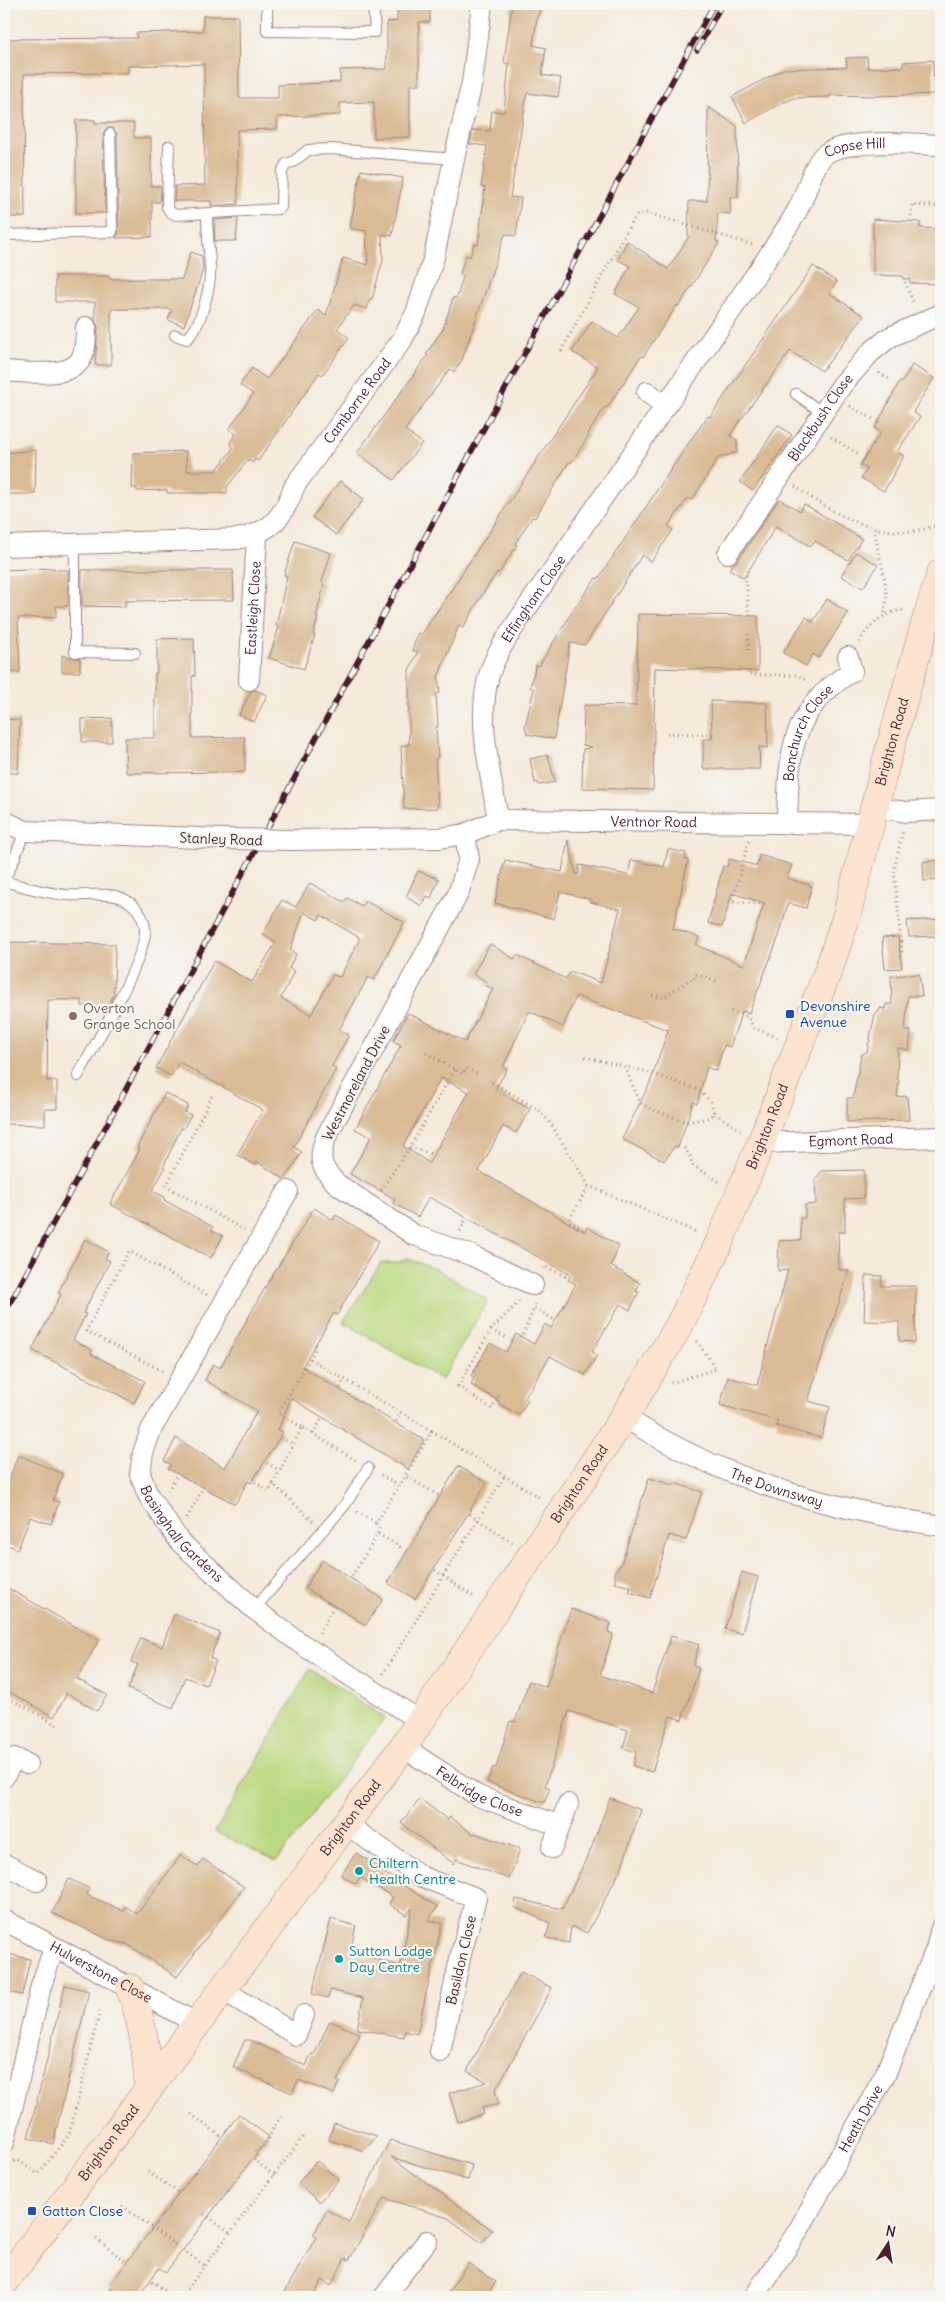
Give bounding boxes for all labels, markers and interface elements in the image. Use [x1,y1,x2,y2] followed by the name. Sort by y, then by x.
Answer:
[821,134,885,162] street label: Copse Hill
[319,354,395,447] street label: Camborne Road
[784,370,857,465] street label: Blackbush Close
[497,552,570,646] street label: Effingham Close
[241,561,265,656] street label: Eastleigh Close
[780,680,837,782] street label: Bonchurch Close
[871,696,913,788] street label: Brighton Road
[611,812,697,831] street label: Ventnor Road
[179,829,263,849] street label: Stanley Road
[800,997,871,1031] place label: Devonshire Avenue
[83,999,175,1033] place label: Overton Grange School
[784,1008,796,1020] marker: Devonshire Avenue
[67,1010,79,1022] marker: Overton Grange School
[318,1022,394,1144] street label: Westmoreland Drive
[742,1081,792,1172] street label: Brighton Road
[808,1130,894,1150] street label: Egmont Road
[547,1441,612,1526] street label: Brighton Road
[728,1464,825,1511] street label: The Downsway
[136,1483,227,1586] street label: Basinghall Gardens
[433,1762,525,1821] street label: Felbridge Close
[316,1776,385,1860] street label: Brighton Road
[369,1854,456,1888] place label: Chiltern Health Centre
[353,1865,365,1877] marker: Chiltern Health Centre
[442,1913,480,2007] street label: Basildon Close
[47,1937,155,2007] street label: Hulverstone Close
[349,1942,433,1976] place label: Sutton Lodge Day Centre
[333,1953,345,1965] marker: Sutton Lodge Day Centre
[835,2082,887,2156] street label: Heath Drive
[74,2101,143,2184] street label: Brighton Road
[42,2202,123,2220] place label: Gatton Close
[26,2205,38,2217] marker: Gatton Close
[862,2218,912,2268] north arrow
[884,2221,897,2241] text: N

